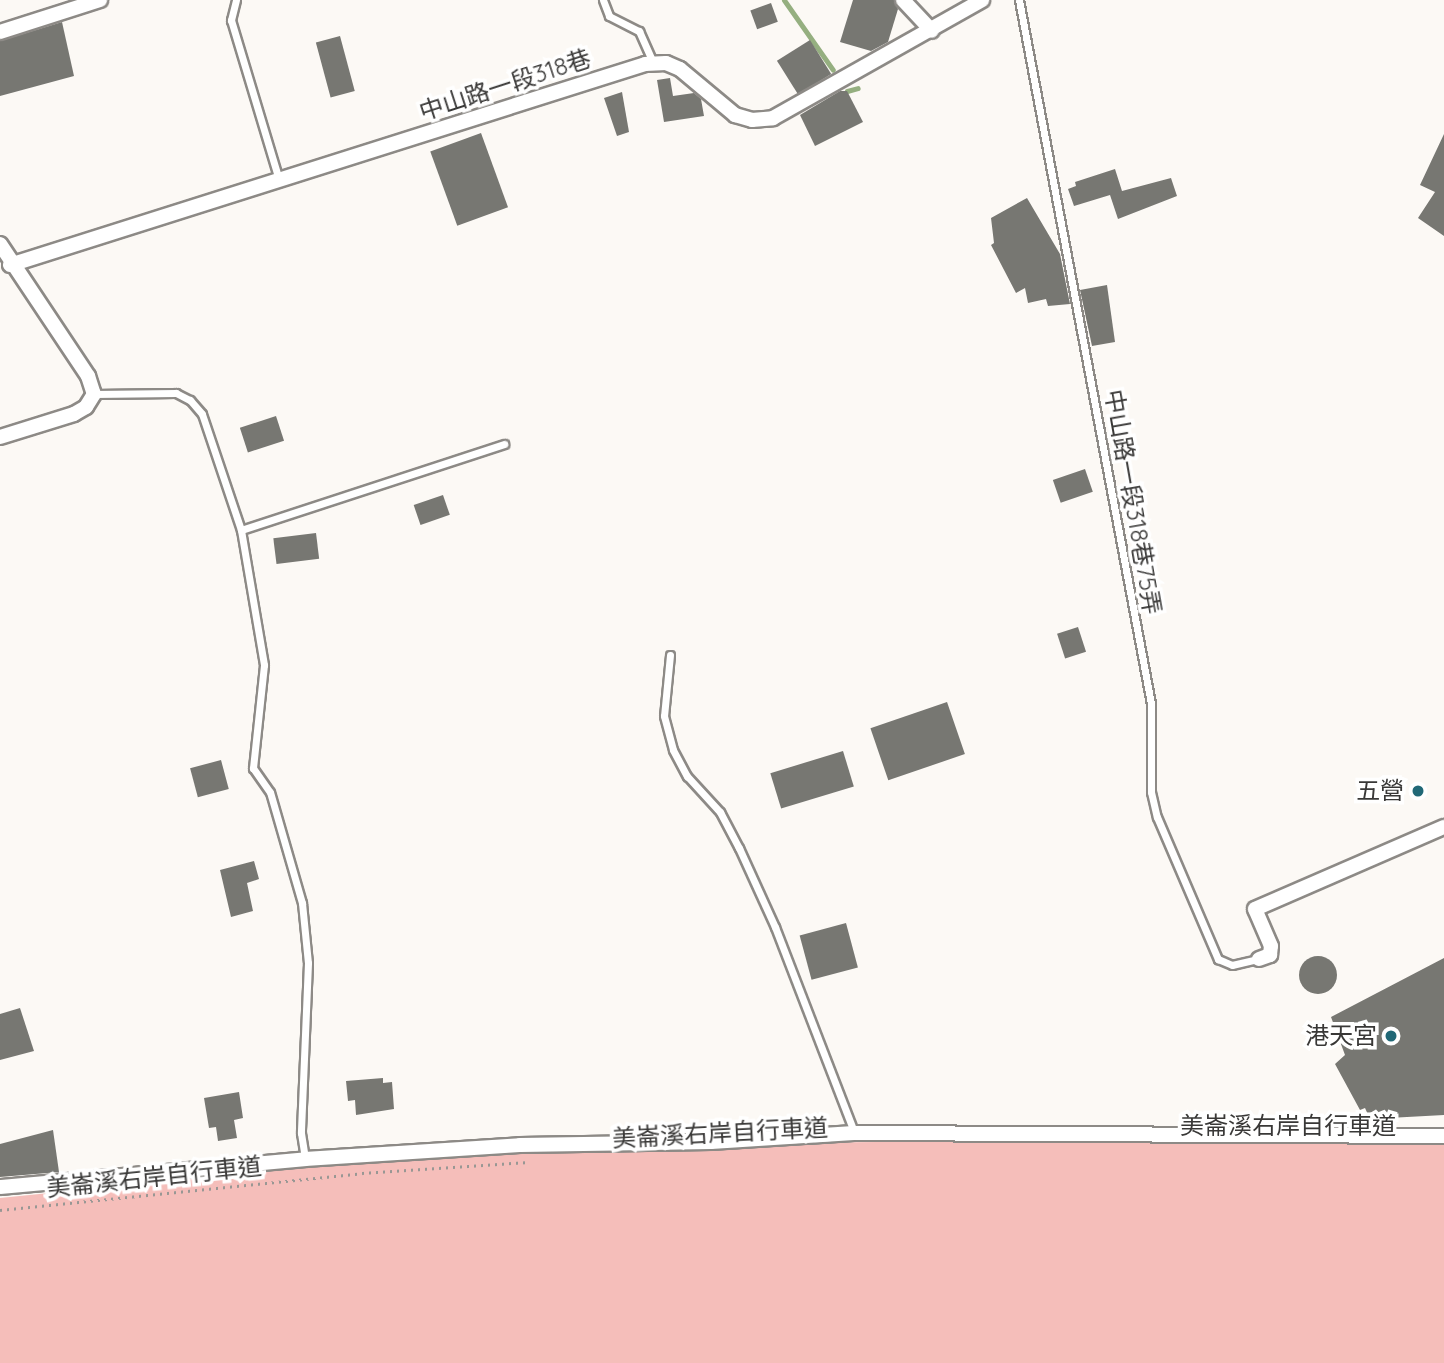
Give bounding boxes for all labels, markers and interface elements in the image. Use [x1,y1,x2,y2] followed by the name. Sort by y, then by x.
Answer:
[416,44,594,126] street label: 中山路一段318巷
[1099,387,1167,617] street label: 中山路一段318巷75弄
[1356,777,1404,805] place label: 五營
[1410,783,1426,799] marker: 五營
[1305,1022,1377,1050] place label: 港天宮
[1383,1028,1399,1044] marker: 港天宮
[1180,1112,1396,1140] street label: 美崙溪右岸自行車道
[611,1113,829,1153] street label: 美崙溪右岸自行車道
[45,1151,263,1203] street label: 美崙溪右岸自行車道

